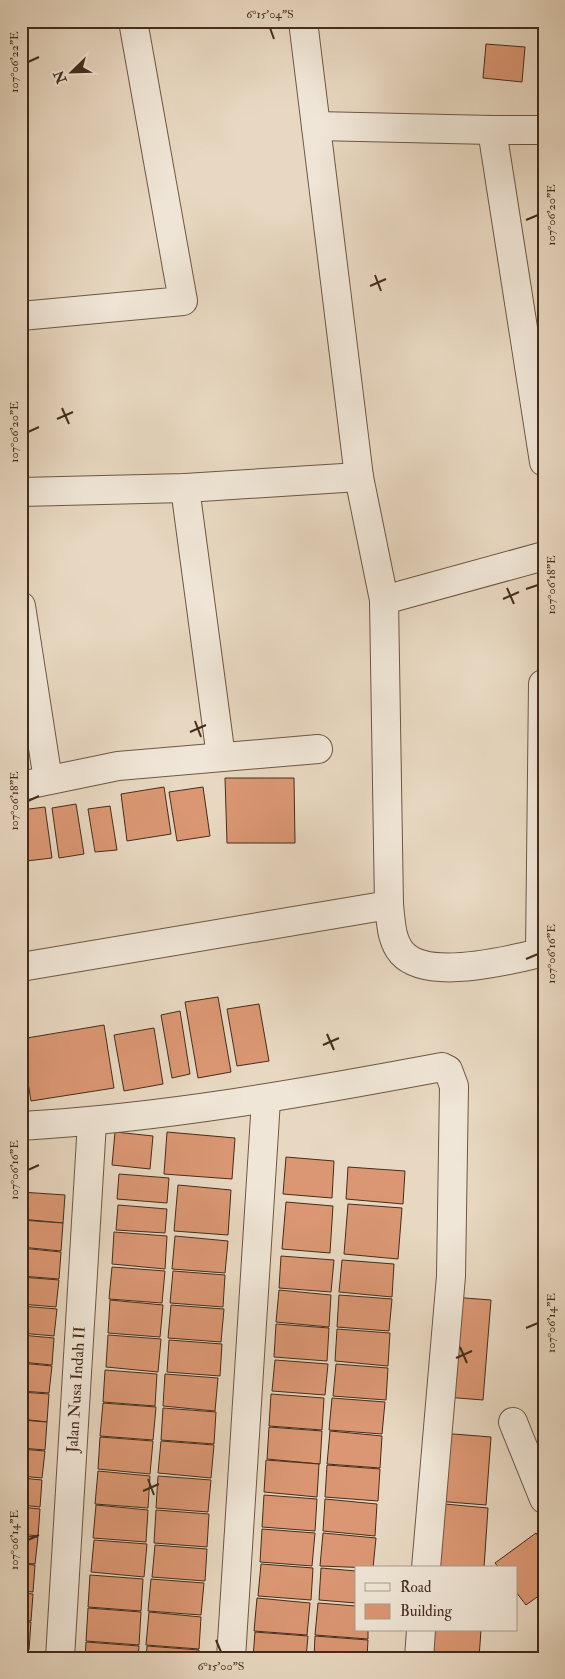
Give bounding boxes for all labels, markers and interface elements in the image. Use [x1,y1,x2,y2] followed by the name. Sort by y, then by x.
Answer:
[246,7,294,22] text: 6°15'04"S
[7,31,22,93] text: 107°06'22"E
[48,48,98,98] north arrow
[50,67,71,87] text: N
[544,184,559,246] text: 107°06'20"E
[7,401,22,463] text: 107°06'20"E
[544,555,559,615] text: 107°06'18"E
[7,771,22,831] text: 107°06'18"E
[544,924,559,984] text: 107°06'16"E
[7,1140,22,1200] text: 107°06'16"E
[544,1293,559,1353] text: 107°06'14"E
[62,1326,90,1454] street label: Jalan Nusa Indah II
[7,1510,22,1570] text: 107°06'14"E
[355,1566,518,1632] legend
[400,1578,432,1597] text: Road
[400,1602,452,1621] text: Building
[197,1659,245,1674] text: 6°15'00"S

